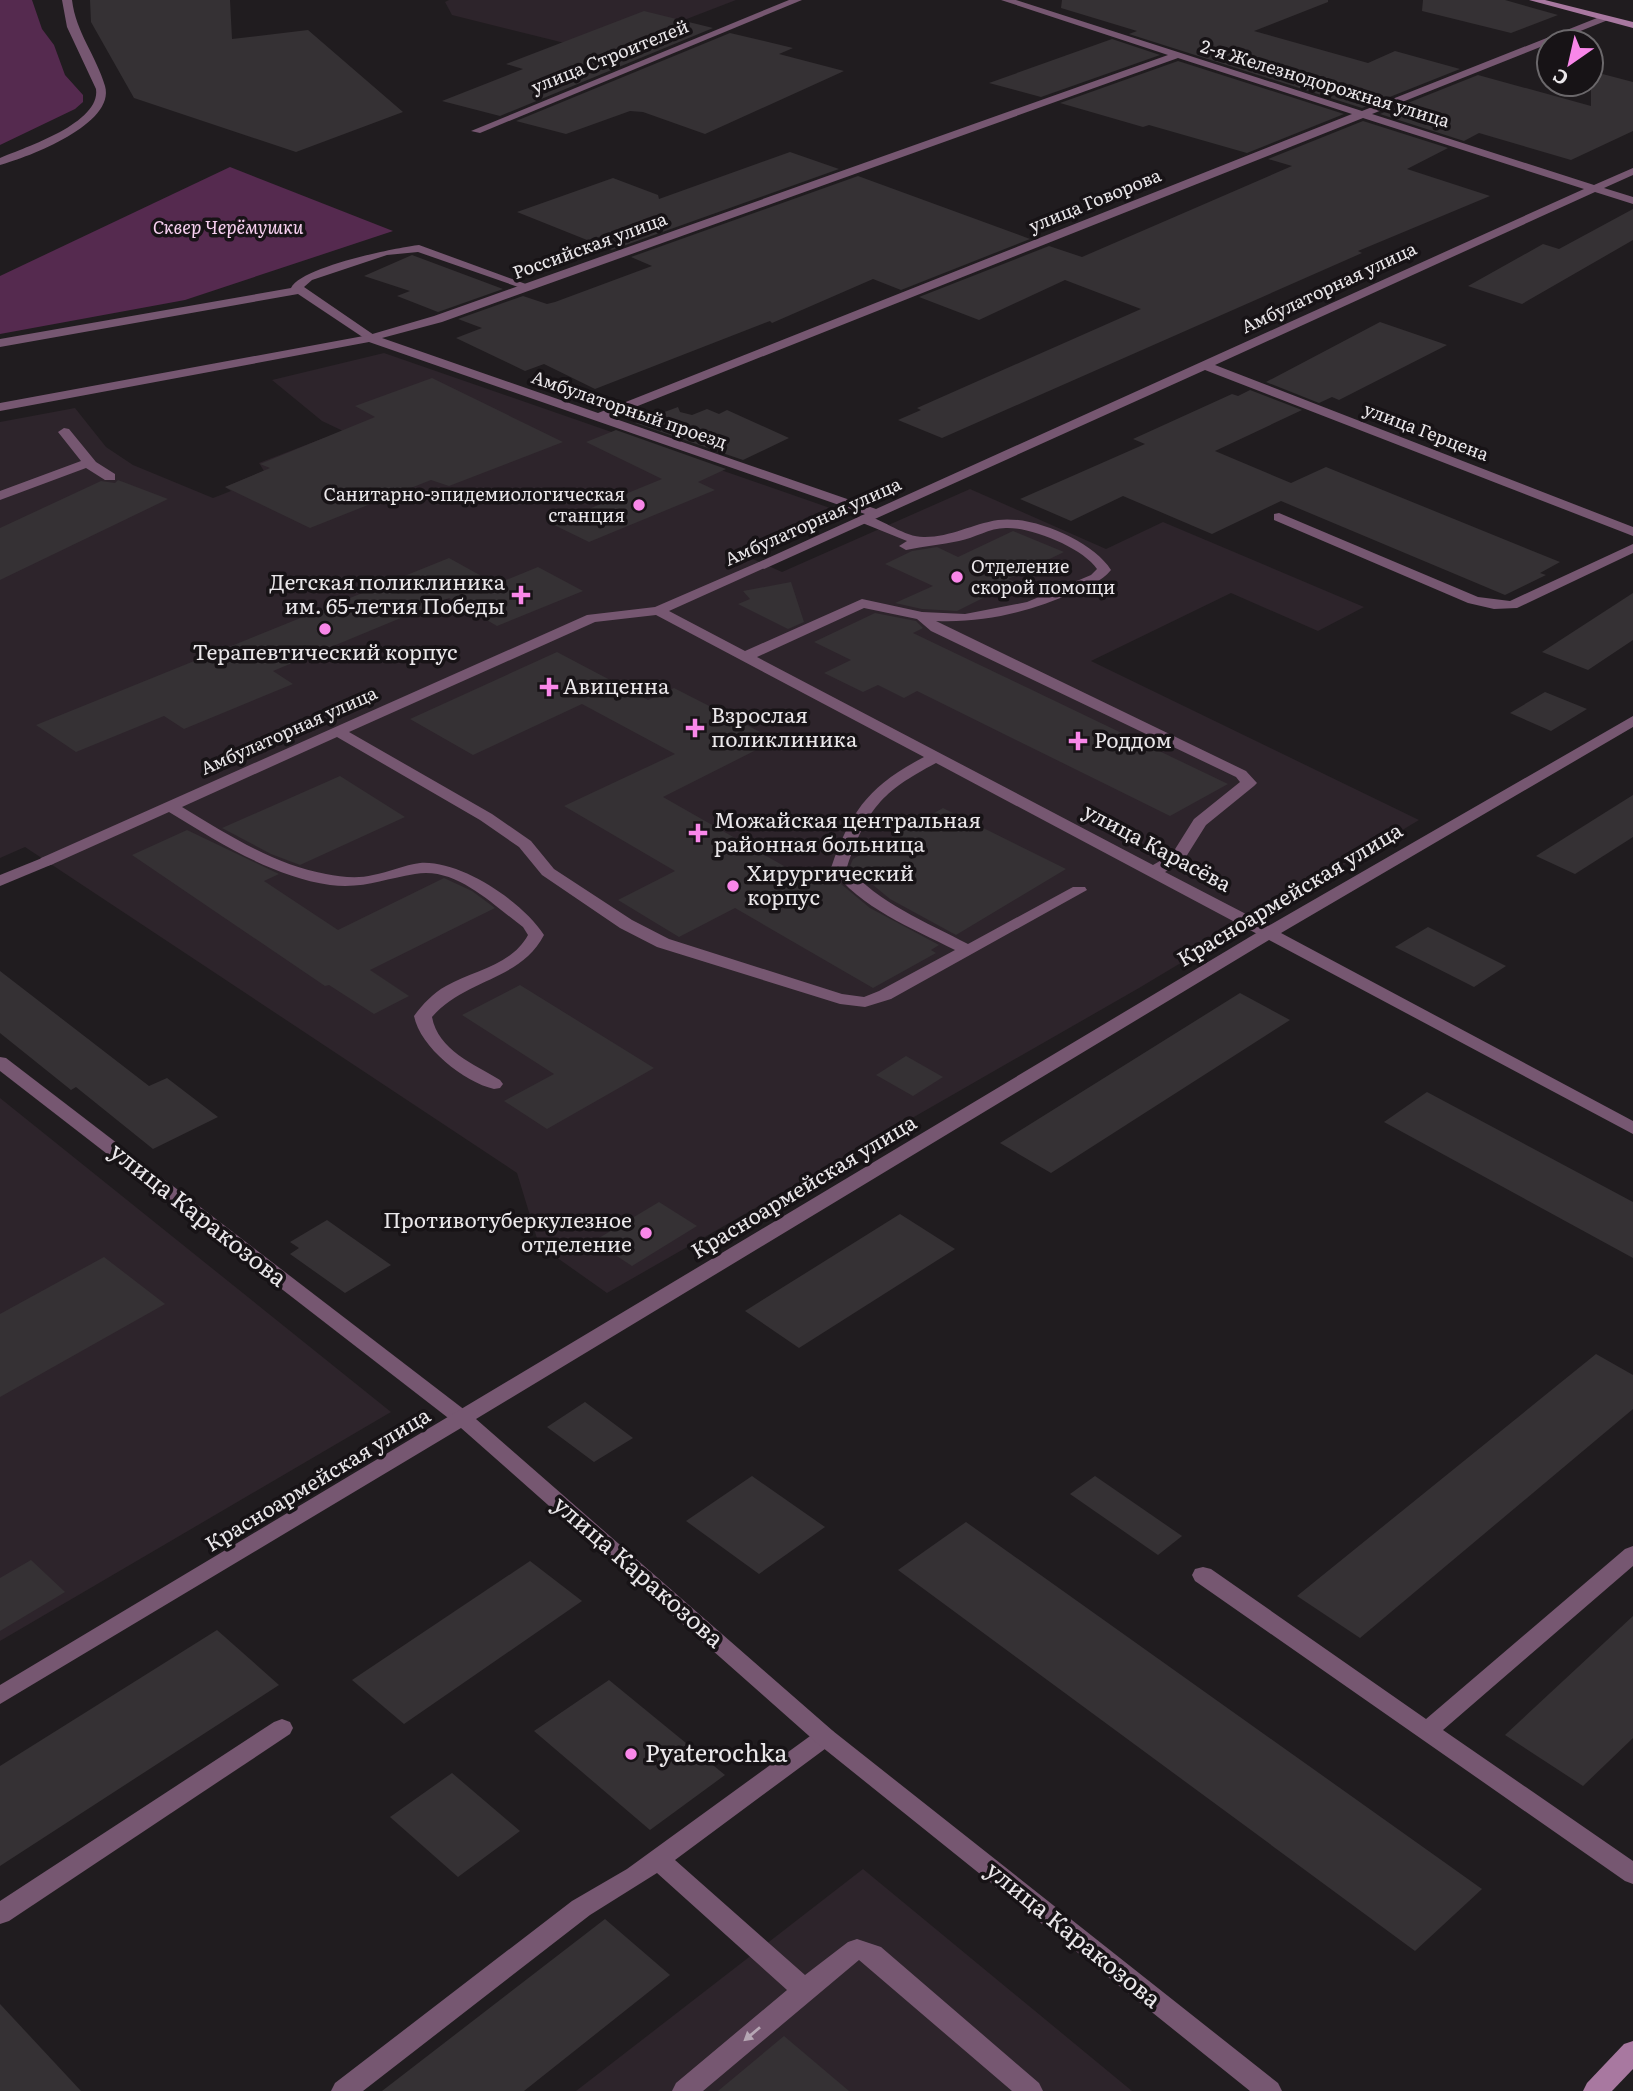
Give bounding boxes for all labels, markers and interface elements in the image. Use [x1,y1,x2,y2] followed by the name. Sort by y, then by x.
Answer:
[527,12,692,100] street label: улица Строителей
[1535,28,1605,98] north arrow
[1198,32,1454,133] street label: 2-я Железнодорожная улица
[1547,63,1573,93] text: С
[1024,161,1165,239] street label: улица Говорова
[509,204,671,285] street label: Российская улица
[153,213,304,240] park label: Сквер Черёмушки
[1236,234,1421,339] street label: Амбулаторная улица
[528,362,731,455] street label: Амбулаторный проезд
[1360,394,1493,467] street label: улица Герцена
[720,469,905,572] street label: Амбулаторная улица
[324,480,625,528] place label: Санитарно-эпидемиологическая станция
[631,497,647,513] marker: Санитарно-эпидемиологическая станция
[971,552,1115,600] place label: Отделение скорой помощи
[270,565,506,620] place label: Детская поликлиника им. 65-летия Победы
[949,569,965,585] marker: Отделение скорой помощи
[511,585,531,605] marker: Детская поликлиника им. 65-летия Победы
[317,621,333,637] marker: Терапевтический корпус
[192,635,458,666] place label: Терапевтический корпус
[563,669,670,700] place label: Авиценна
[196,678,381,781] street label: Амбулаторная улица
[541,679,557,695] marker: Авиценна
[711,698,858,753] place label: Взрослая поликлиника
[685,718,705,738] marker: Взрослая поликлиника
[1094,723,1172,754] place label: Роддом
[1068,731,1088,751] marker: Роддом
[1079,794,1238,898] street label: улица Карасёва
[714,803,981,858] place label: Можайская центральная районная больница
[1170,813,1408,973] street label: Красноармейская улица
[688,823,708,843] marker: Можайская центральная районная больница
[747,856,914,911] place label: Хирургический корпус
[725,878,741,894] marker: Хирургический корпус
[684,1105,922,1265] street label: Красноармейская улица
[103,1133,296,1294] street label: улица Каракозова
[383,1203,632,1258] place label: Противотуберкулезное отделение
[638,1225,654,1241] marker: Противотуберкулезное отделение
[198,1398,436,1558] street label: Красноармейская улица
[546,1486,733,1654] street label: улица Каракозова
[645,1734,787,1769] place label: Pyaterochka
[623,1746,639,1762] marker: Pyaterochka
[979,1851,1170,2015] street label: улица Каракозова
[743,2026,760,2041] one-way arrow

